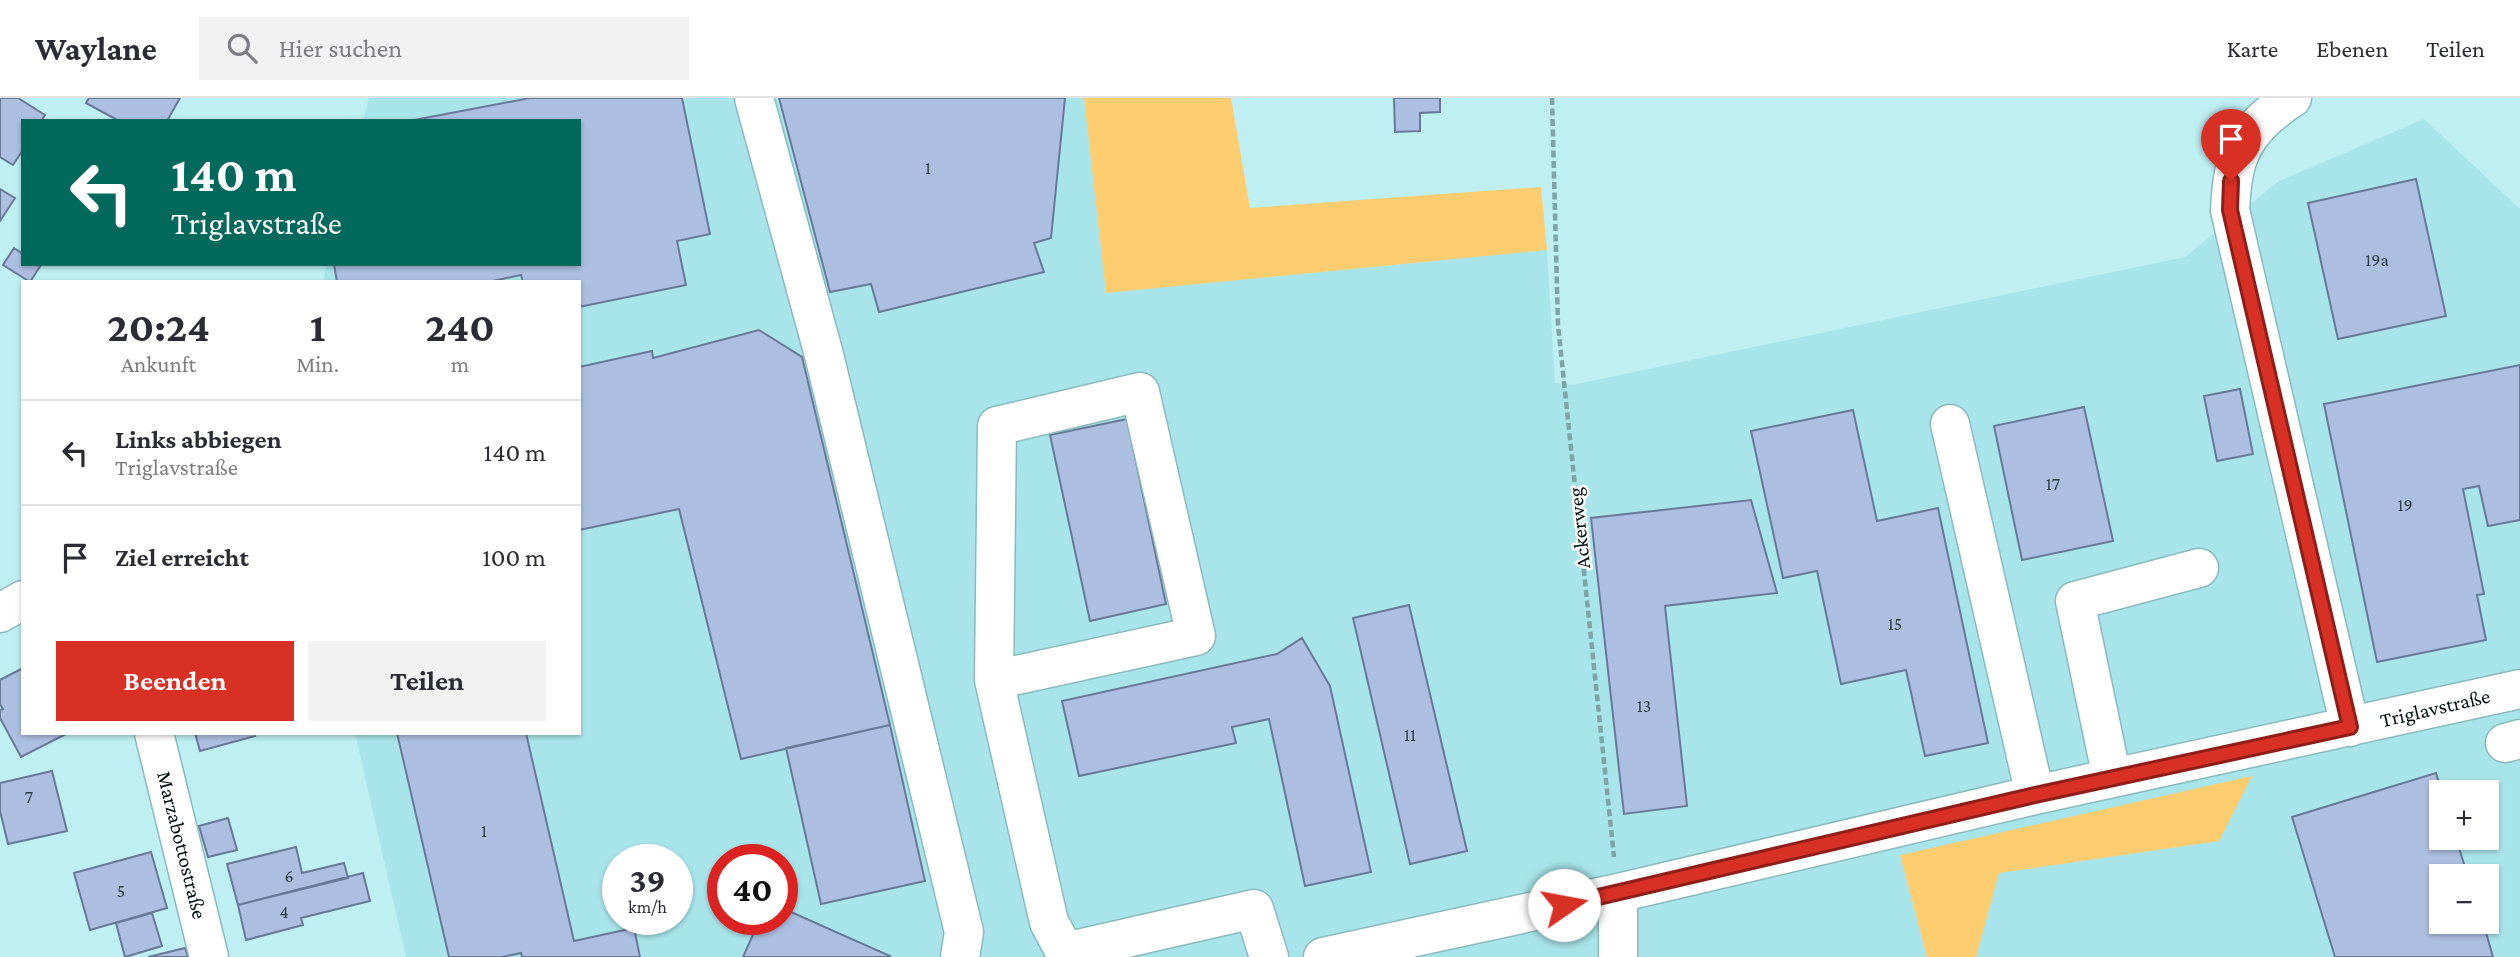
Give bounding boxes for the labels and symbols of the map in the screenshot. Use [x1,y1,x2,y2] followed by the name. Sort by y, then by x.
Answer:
[2201,109,2261,181] pin
[925,158,931,178] house number: 1
[2365,250,2389,270] house number: 19a
[2046,474,2060,494] house number: 17
[1563,486,1595,570] street label: Ackerweg
[2397,495,2413,515] house number: 19
[1888,614,1902,634] house number: 15
[2378,684,2492,732] street label: Triglavstraße
[1637,696,1651,716] house number: 13
[1404,725,1416,745] house number: 11
[152,769,212,921] street label: Marzabottostraße
[25,787,33,807] house number: 7
[481,821,487,841] house number: 1
[707,844,798,935] speed limit sign: 40
[284,866,294,886] house number: 6
[1527,868,1601,942] position arrow
[117,881,125,901] house number: 5
[279,902,289,922] house number: 4

